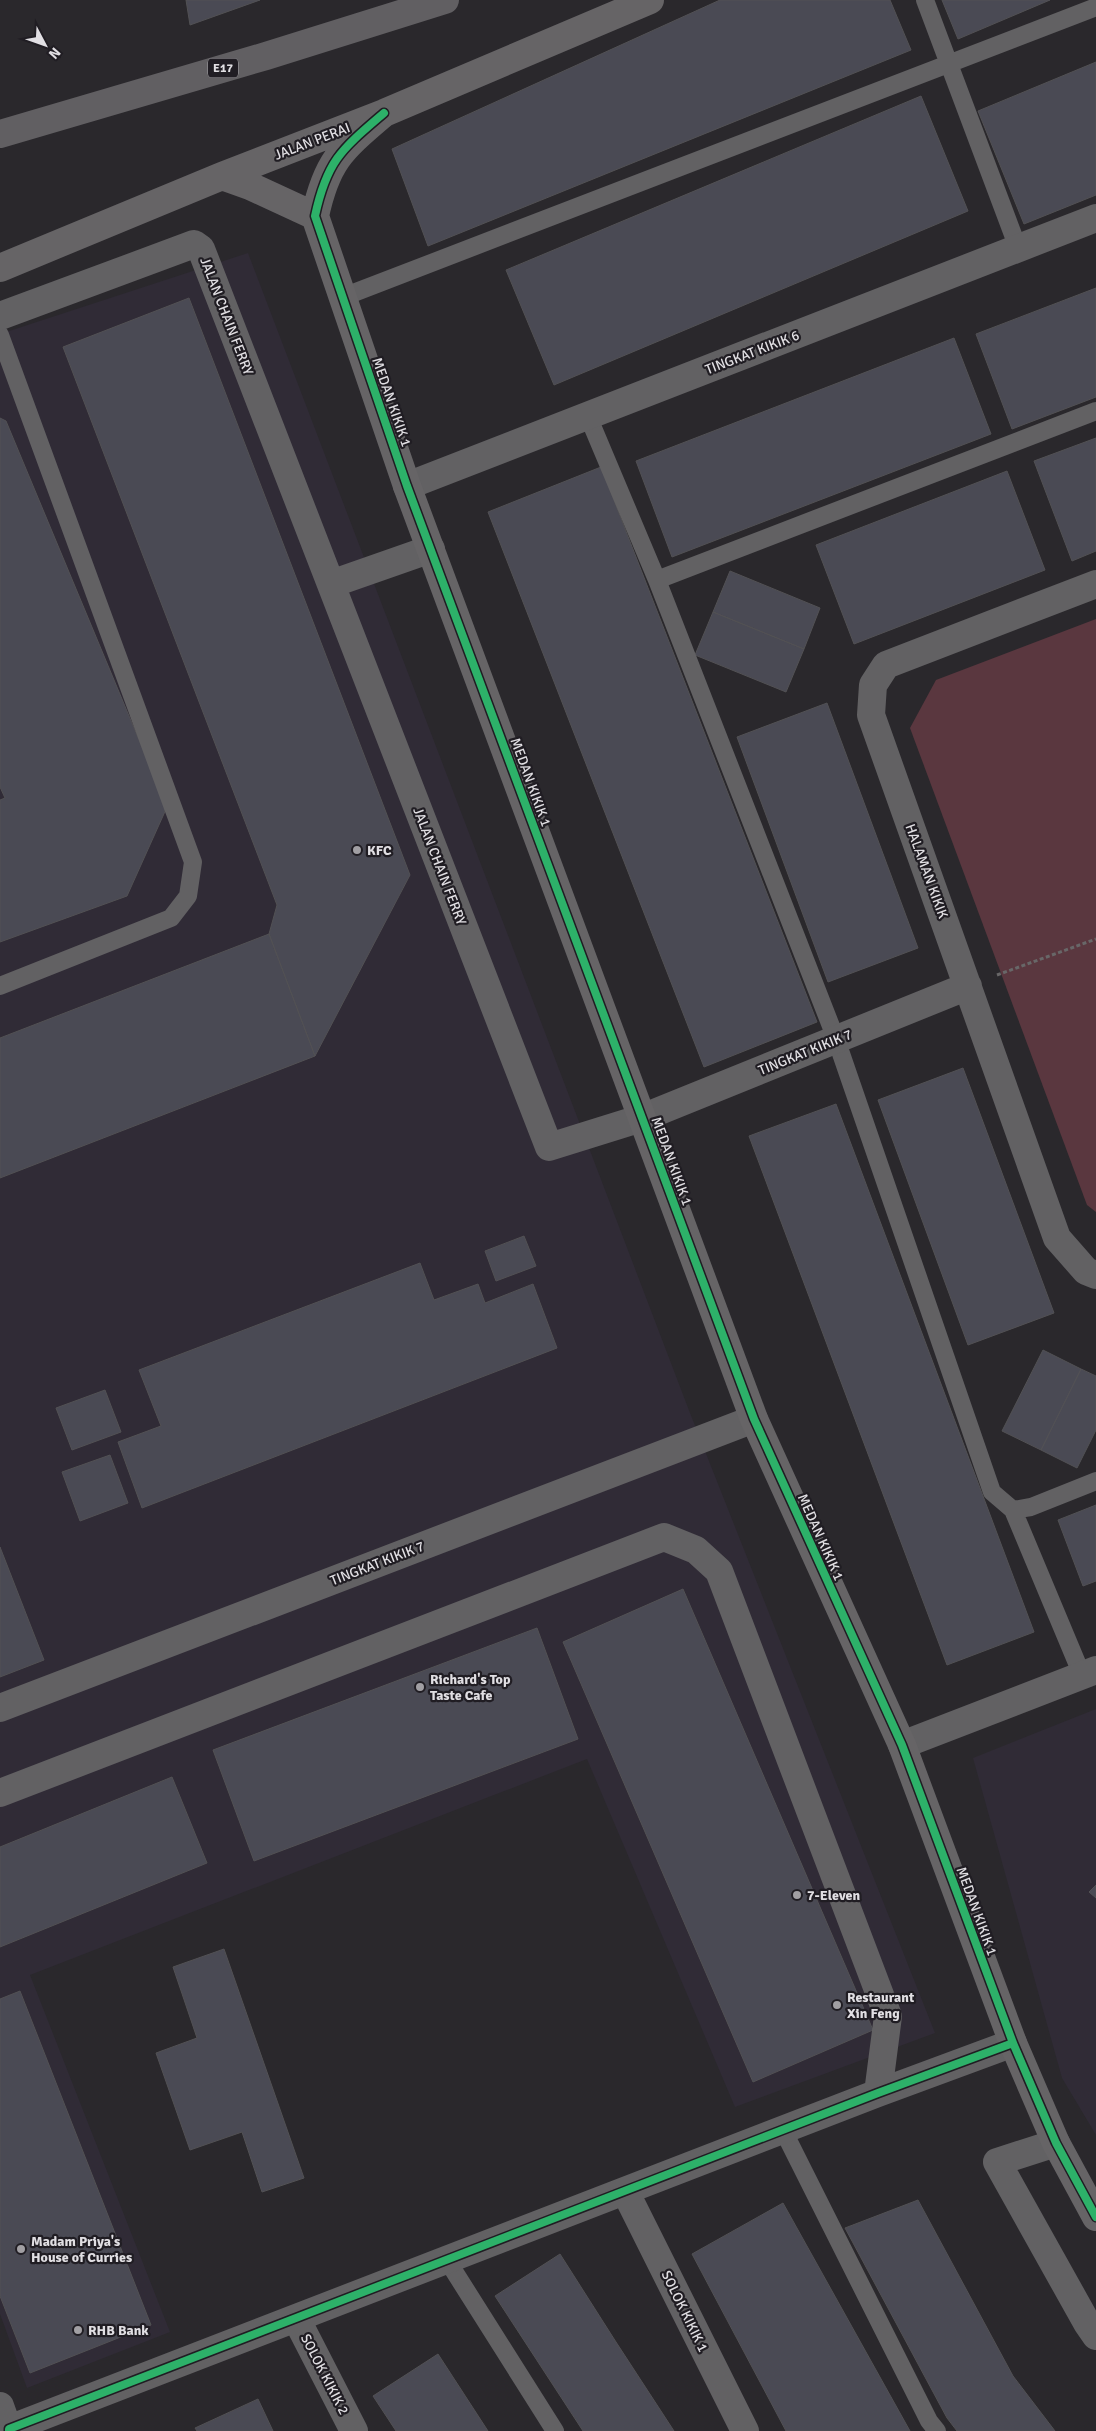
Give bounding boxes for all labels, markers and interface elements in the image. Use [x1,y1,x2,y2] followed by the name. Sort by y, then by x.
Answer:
[20,20,70,70] north arrow
[45,44,64,62] text: N
[208,58,238,78] road number: E17
[272,119,353,164] street label: JALAN PERAI
[196,255,257,377] street label: JALAN CHAIN FERRY
[703,327,802,378] street label: TINGKAT KIKIK 6
[368,355,415,449] street label: MEDAN KIKIK 1
[507,735,554,829] street label: MEDAN KIKIK 1
[409,805,470,927] street label: JALAN CHAIN FERRY
[902,822,952,921] street label: HALAMAN KIKIK
[367,842,392,859] place label: KFC
[351,844,363,856] marker: KFC
[756,1026,854,1079] street label: TINGKAT KIKIK 7
[648,1114,695,1208] street label: MEDAN KIKIK 1
[794,1491,847,1583] street label: MEDAN KIKIK 1
[328,1538,427,1589] street label: TINGKAT KIKIK 7
[430,1671,511,1704] place label: Richard's Top Taste Cafe
[414,1681,426,1693] marker: Richard's Top Taste Cafe
[953,1864,1000,1958] street label: MEDAN KIKIK 1
[807,1887,860,1904] place label: 7-Eleven
[791,1889,803,1901] marker: 7-Eleven
[847,1989,915,2022] place label: Restaurant Xin Feng
[831,1999,843,2011] marker: Restaurant Xin Feng
[31,2233,132,2266] place label: Madam Priya's House of Curries
[15,2243,27,2255] marker: Madam Priya's House of Curries
[658,2268,712,2355] street label: SOLOK KIKIK 1
[88,2322,149,2339] place label: RHB Bank
[72,2324,84,2336] marker: RHB Bank
[297,2331,352,2417] street label: SOLOK KIKIK 2

